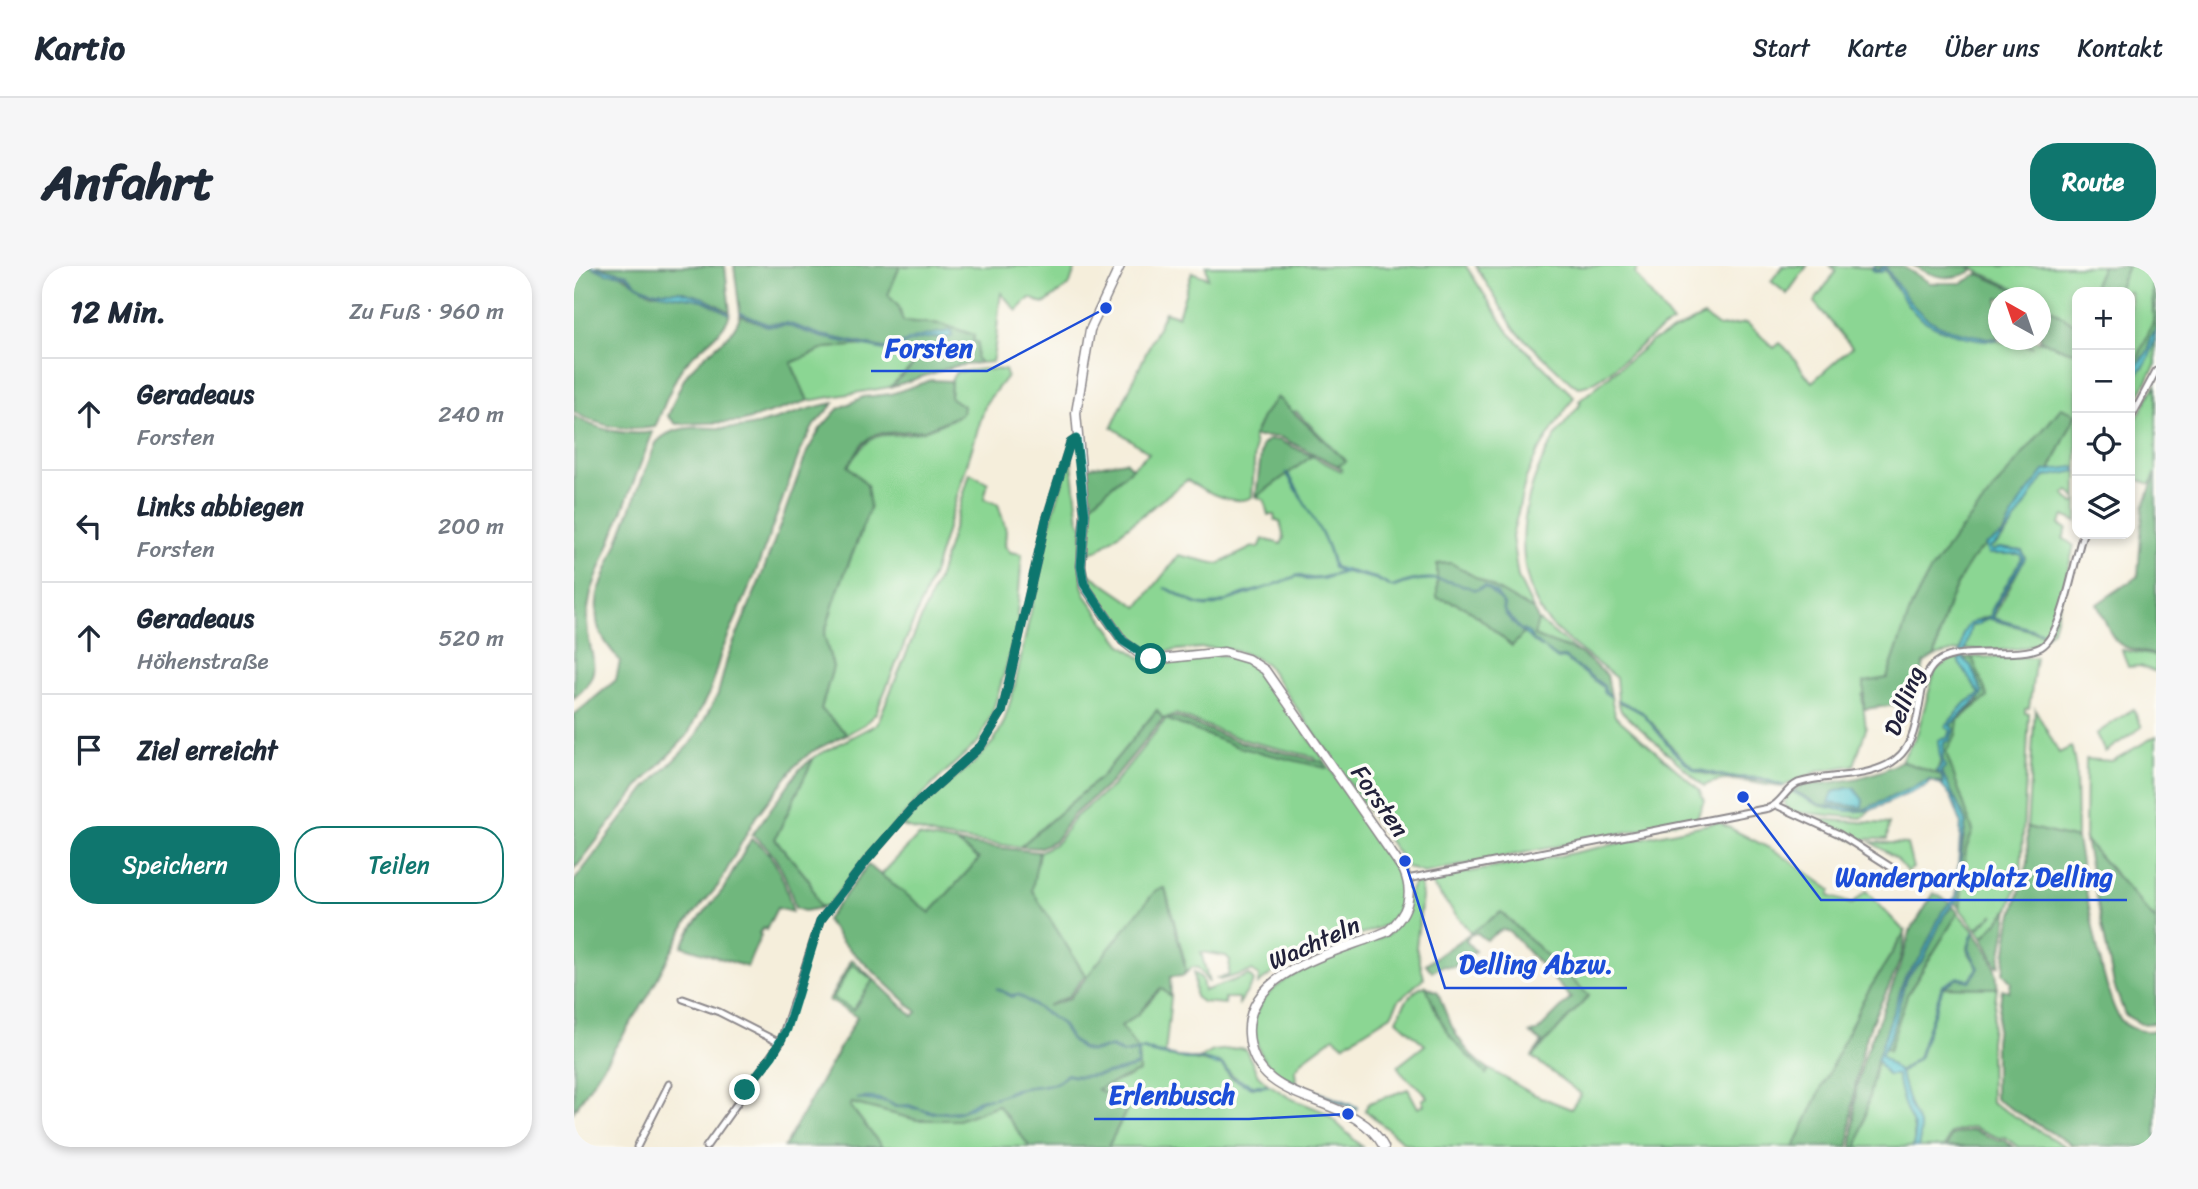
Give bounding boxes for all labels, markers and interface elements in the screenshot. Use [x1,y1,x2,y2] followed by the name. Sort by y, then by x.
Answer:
[35,19,125,77] text: Kartio
[1753,27,1810,69] text: Start
[1848,27,1907,69] text: Karte
[1945,27,2040,69] text: Über uns
[2078,27,2163,69] text: Kontakt
[42,139,214,226] text: Anfahrt
[2030,143,2156,221] button: Route
[70,285,166,339] text: 12 Min.
[1988,287,2051,350] north arrow
[2072,287,2135,539] map controls
[2072,287,2135,350] button: +
[349,291,504,332] text: Zu Fuß · 960 m
[871,324,987,371] callout: Forsten
[884,325,973,371] text: Forsten
[2072,350,2135,413] button: −
[137,371,254,417] text: Geradeaus
[438,394,504,435] text: 240 m
[70,395,108,433] icon: ahead
[2072,413,2135,476] button: locate
[137,417,215,458] text: Forsten
[2072,476,2135,539] button: layers
[137,483,304,529] text: Links abbiegen
[438,506,504,547] text: 200 m
[70,507,108,545] icon: left
[137,529,215,570] text: Forsten
[137,595,254,641] text: Geradeaus
[438,618,504,659] text: 520 m
[70,619,108,657] icon: ahead
[137,641,269,682] text: Höhenstraße
[1135,643,1166,674] route start
[1871,660,1937,742] street label: Delling
[137,727,277,773] text: Ziel erreicht
[70,731,108,769] icon: arrive
[1340,756,1420,846] street label: Forsten
[70,826,280,904] button: Speichern
[294,826,504,904] button: Teilen
[1821,853,2127,900] callout: Wanderparkplatz Delling
[1835,854,2113,900] text: Wanderparkplatz Delling
[1261,904,1367,982] street label: Wachteln
[1445,941,1627,988] callout: Delling Abzw.
[1459,941,1613,987] text: Delling Abzw.
[1094,1072,1249,1119] callout: Erlenbusch
[1109,1072,1236,1118] text: Erlenbusch
[729,1074,760,1105] route end

